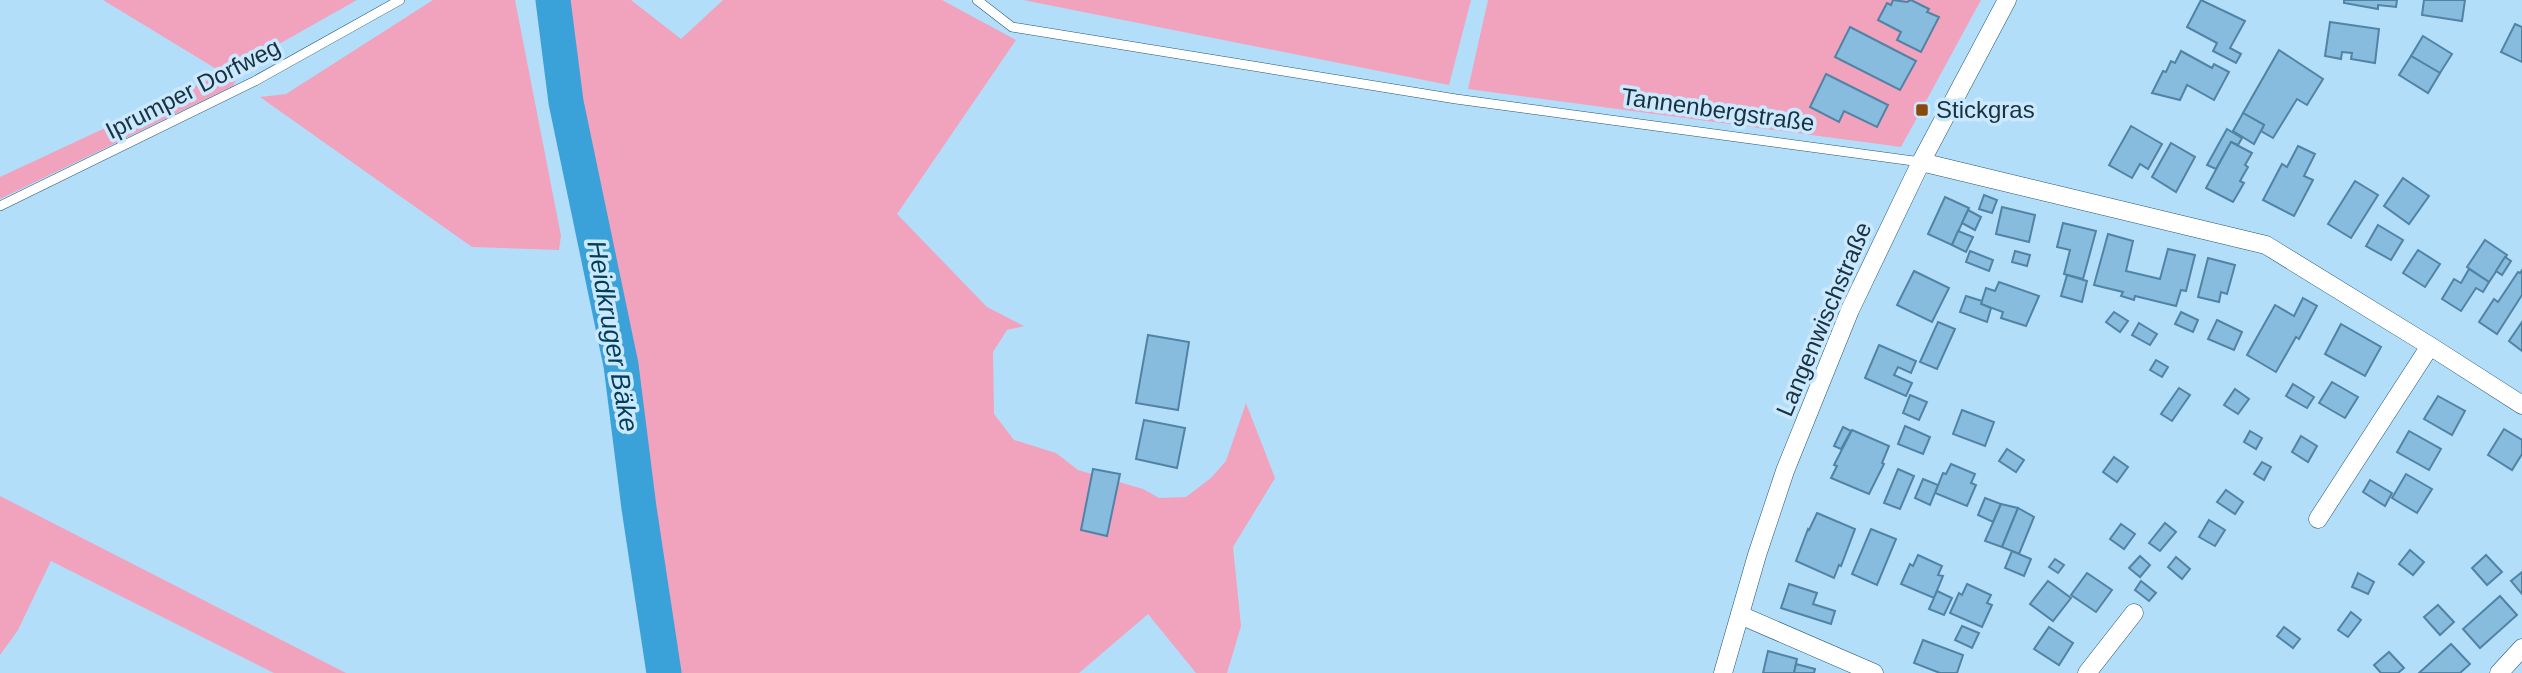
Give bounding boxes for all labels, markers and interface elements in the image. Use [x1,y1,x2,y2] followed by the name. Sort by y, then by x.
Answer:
[101,33,284,144] street label: Iprumper Dorfweg
[1620,83,1816,136] street label: Tannenbergstraße
[1936,96,2035,123] place label: Stickgras
[1914,102,1930,118] marker: Stickgras
[1770,218,1877,420] street label: Langenwischstraße
[581,238,645,434] water label: Heidkruger Bäke

